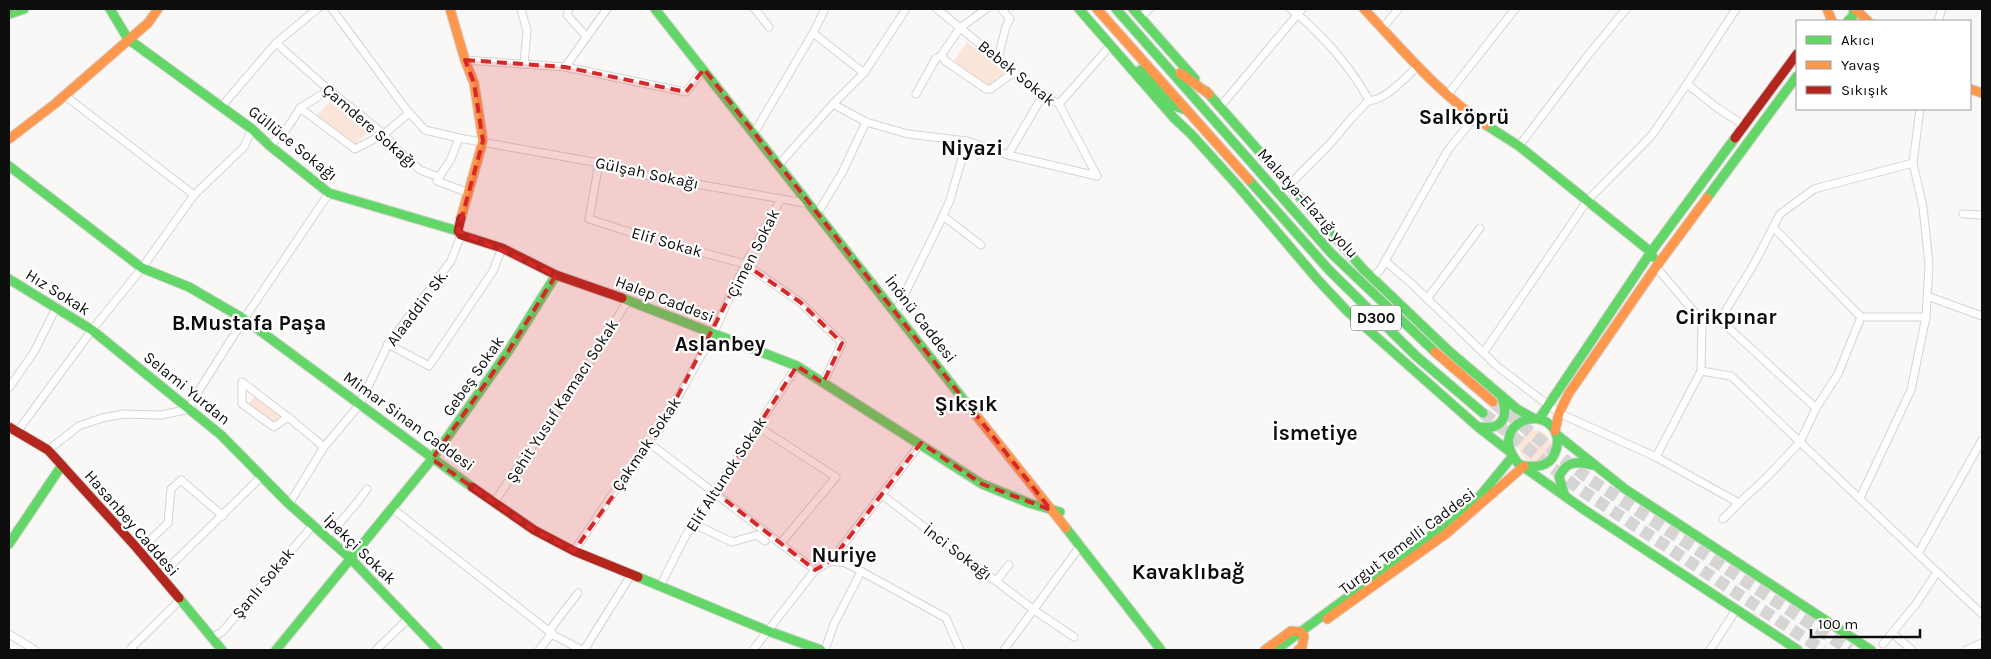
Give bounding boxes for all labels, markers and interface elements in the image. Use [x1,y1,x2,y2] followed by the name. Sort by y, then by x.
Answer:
[1796,20,1971,110] legend
[1841,31,1875,49] text: Akıcı
[975,36,1059,110] street label: Bebek Sokak
[1841,56,1880,74] text: Yavaş
[319,80,421,172] street label: Çamdere Sokağı
[1841,81,1888,99] text: Sıkışık
[245,101,341,185] street label: Güllüce Sokağı
[1419,105,1509,129] district label: Salköprü
[941,136,1003,160] district label: Niyazi
[1254,144,1362,262] street label: Malatya-Elazığ yolu
[594,153,700,193] street label: Gülşah Sokağı
[723,206,783,300] street label: Çimen Sokak
[629,223,705,261] street label: Elif Sokak
[22,265,94,319] street label: Hız Sokak
[382,266,452,350] street label: Alaaddin Sk.
[613,271,717,327] street label: Halep Caddesi
[881,272,961,366] street label: İnönü Caddesi
[1675,305,1777,329] district label: Cirikpınar
[1351,306,1401,330] road number: D300
[172,311,326,335] district label: B.Mustafa Paşa
[502,316,622,486] street label: Şehit Yusuf Kamacı Sokak
[438,332,508,420] street label: Gebeş Sokak
[675,332,766,356] district label: Aslanbey
[140,347,234,429] street label: Selami Yurdan
[340,367,478,475] street label: Mimar Sinan Caddesi
[934,392,998,416] district label: Şıkşık
[608,393,684,495] street label: Çakmak Sokak
[682,413,770,535] street label: Elif Altunok Sokak
[1272,420,1358,445] district label: İsmetiye
[81,466,183,580] street label: Hasanbey Caddesi
[1335,484,1479,598] street label: Turgut Temelli Caddesi
[320,510,400,588] street label: İpekçi Sokak
[920,520,996,584] street label: İnci Sokağı
[811,543,877,567] district label: Nuriye
[228,544,298,622] street label: Şanlı Sokak
[1132,560,1244,584] district label: Kavaklıbağ
[1811,606,1920,638] scale bar
[1818,615,1858,633] text: 100 m

